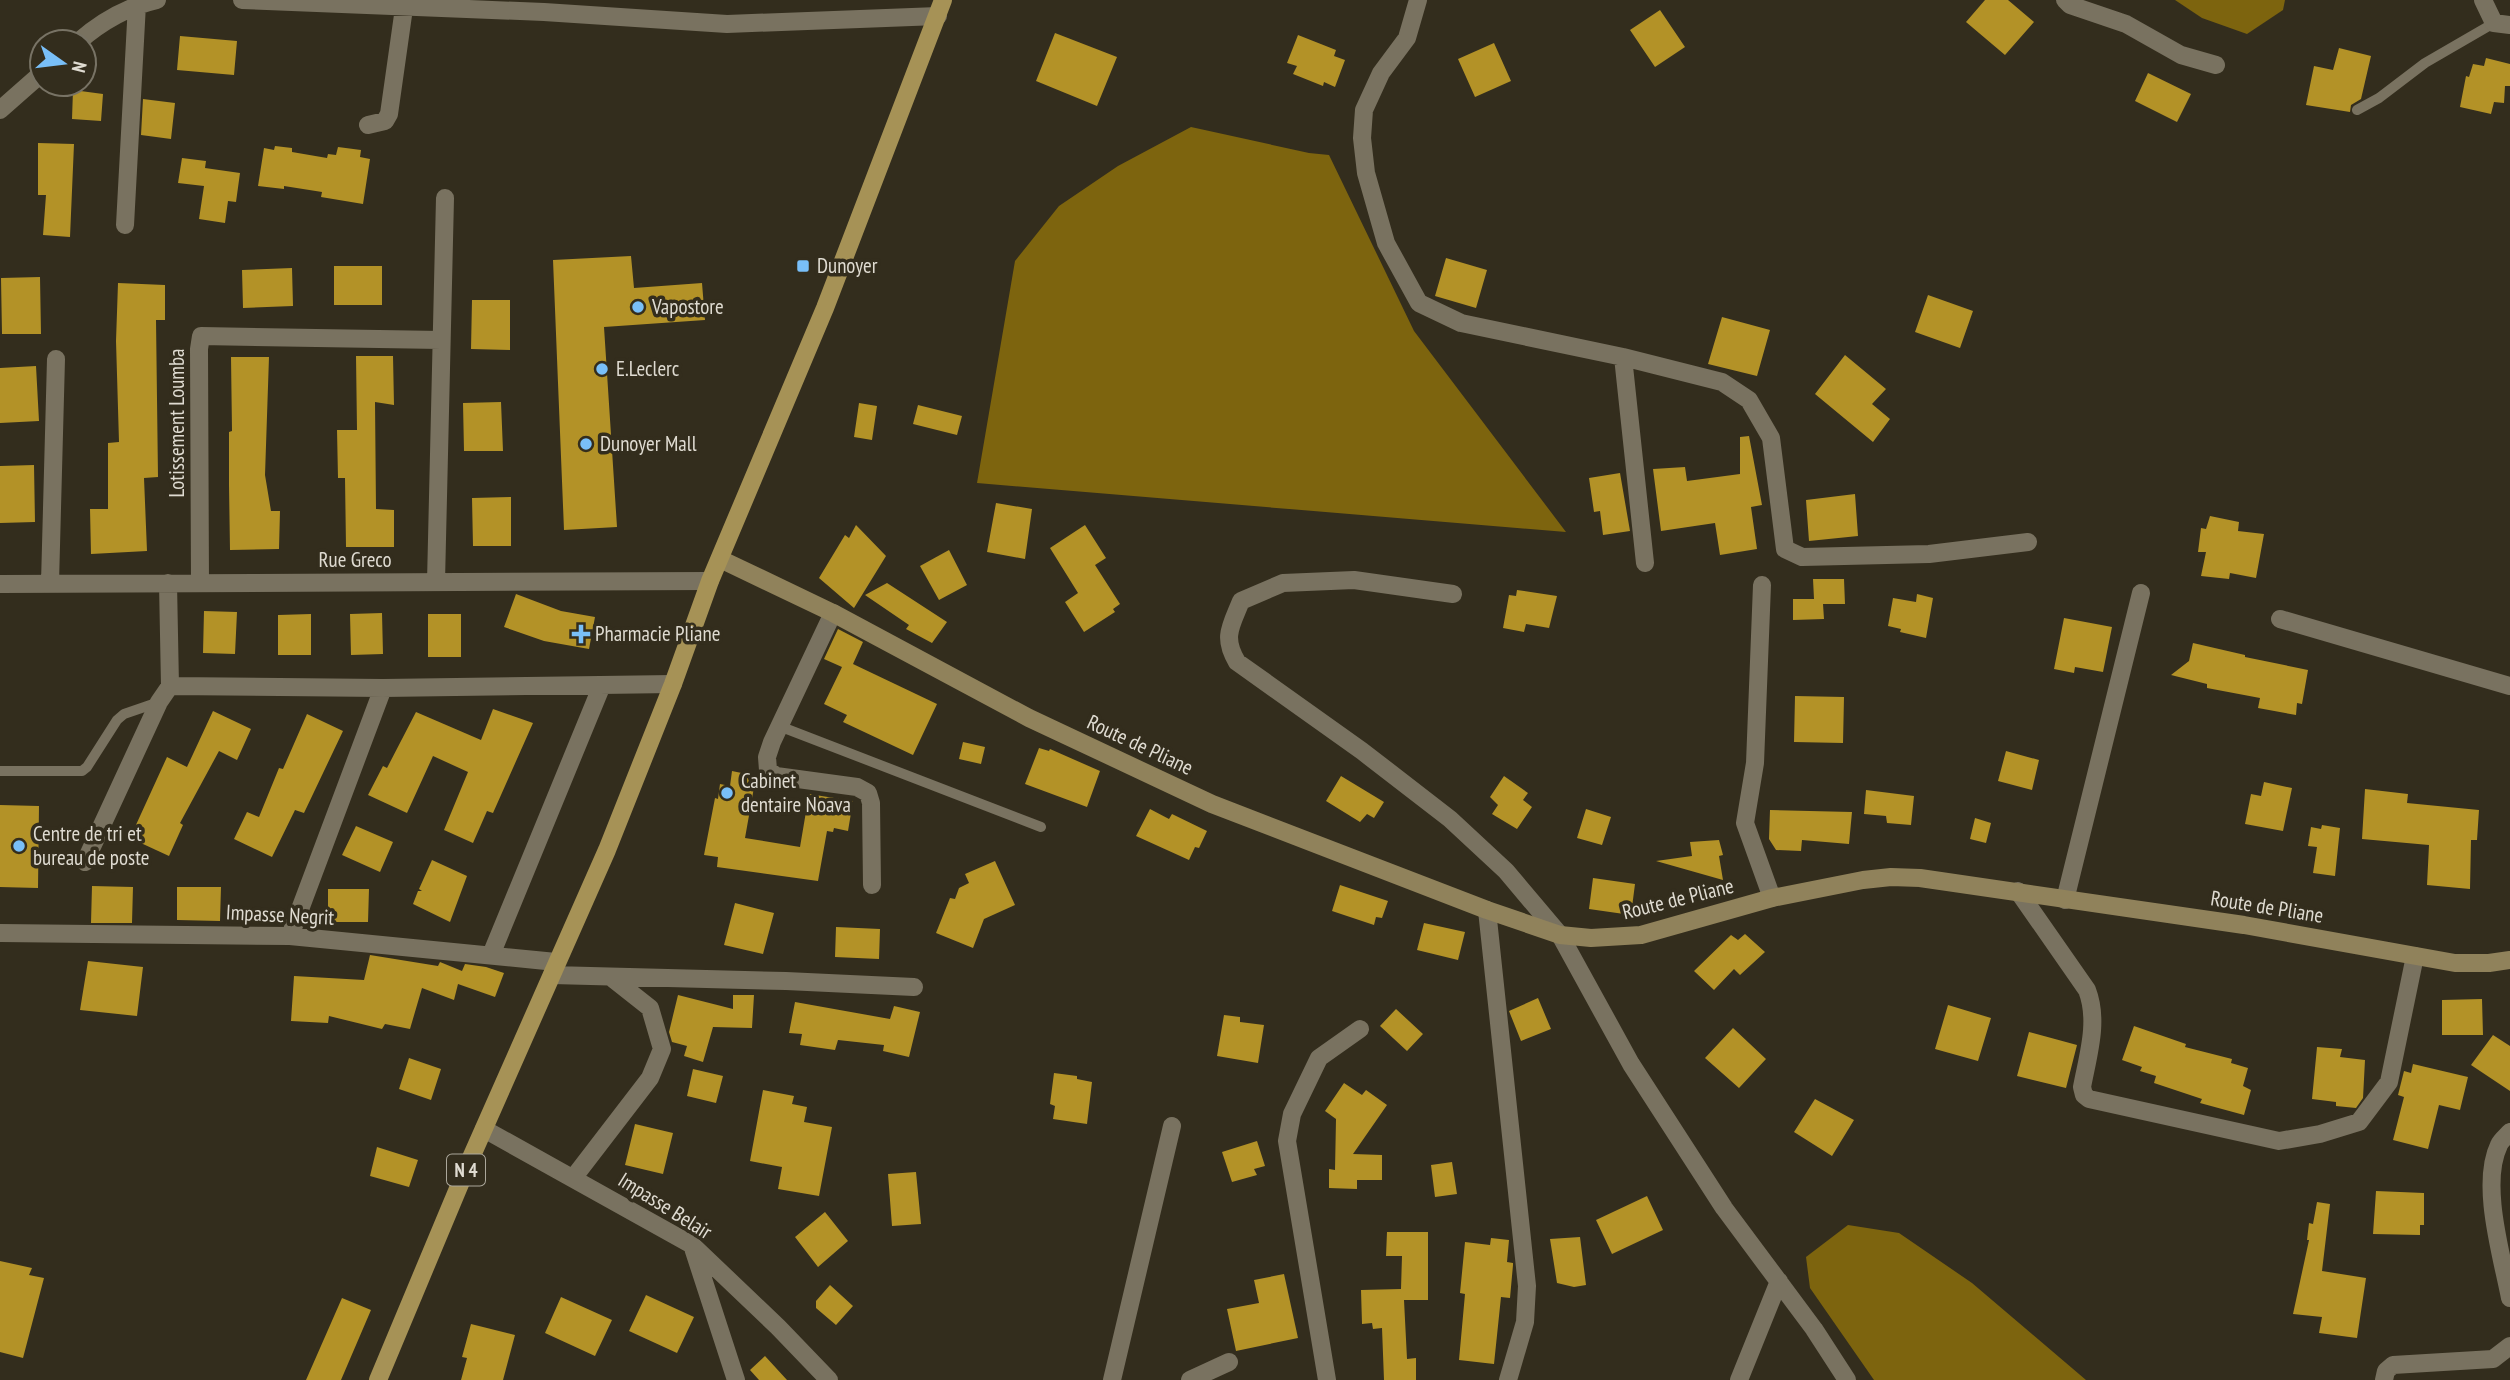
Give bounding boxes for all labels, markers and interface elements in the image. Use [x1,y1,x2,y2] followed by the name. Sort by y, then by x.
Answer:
[28,28,98,98] north arrow
[67,59,92,75] text: N
[817,252,878,279] place label: Dunoyer
[795,258,811,274] marker: Dunoyer
[651,293,724,320] place label: Vapostore
[630,299,646,315] marker: Vapostore
[163,348,190,498] street label: Lotissement Loumba
[616,355,680,382] place label: E.Leclerc
[594,361,610,377] marker: E.Leclerc
[600,430,697,457] place label: Dunoyer Mall
[578,436,594,452] marker: Dunoyer Mall
[318,546,392,573] street label: Rue Greco
[595,620,720,647] place label: Pharmacie Pliane
[573,626,589,642] marker: Pharmacie Pliane
[1083,708,1197,781] street label: Route de Pliane
[741,767,851,818] place label: Cabinet dentaire Noava
[719,785,735,801] marker: Cabinet dentaire Noava
[33,820,149,871] place label: Centre de tri et bureau de poste
[11,838,27,854] marker: Centre de tri et bureau de poste
[1619,872,1736,925] street label: Route de Pliane
[2209,884,2325,929] street label: Route de Pliane
[225,898,335,931] street label: Impasse Negrit
[447,1154,485,1186] road number: N 4
[613,1166,717,1245] street label: Impasse Belair

